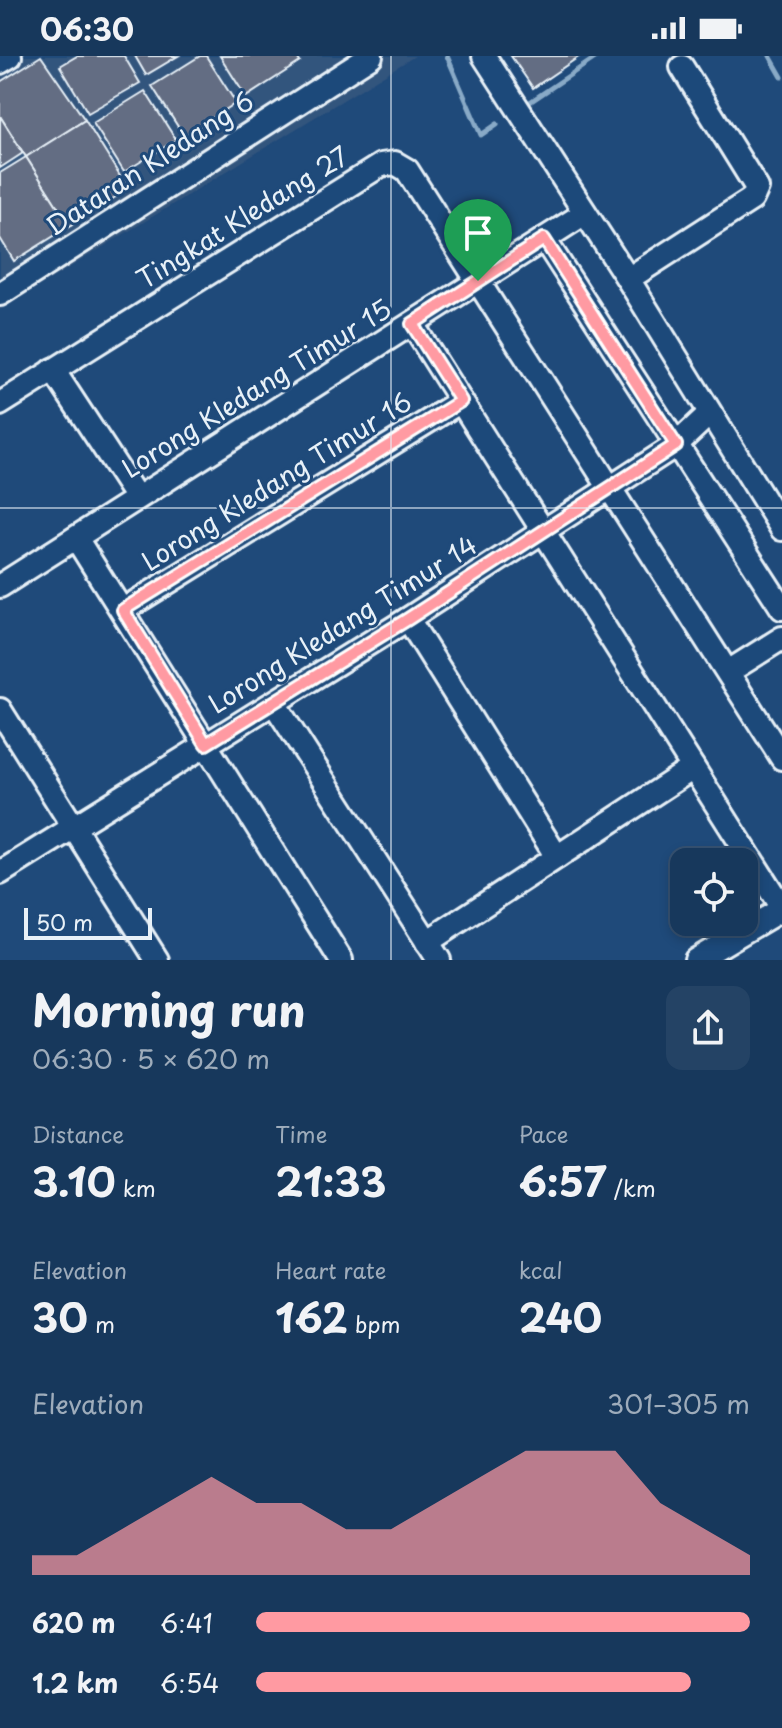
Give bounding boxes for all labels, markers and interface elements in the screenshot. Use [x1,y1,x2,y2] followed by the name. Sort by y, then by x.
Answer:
[40,6,134,51] text: 06:30
[38,81,261,245] street label: Dataran Kledang 6
[129,136,356,298] street label: Tingkat Kledang 27
[444,199,512,281] pin
[456,211,500,255] icon: arrive
[114,289,399,487] street label: Lorong Kledang Timur 15
[134,382,419,580] street label: Lorong Kledang Timur 16
[200,525,484,722] street label: Lorong Kledang Timur 14
[670,848,758,936] map controls
[670,848,758,936] button: locate
[24,904,152,940] scale bar
[36,905,93,938] text: 50 m
[32,976,306,1042] text: Morning run
[666,986,750,1070] button: share
[32,1039,270,1078] text: 06:30 · 5 × 620 m
[32,1117,124,1150] text: Distance
[275,1117,327,1150] text: Time
[519,1117,568,1150] text: Pace
[32,1150,116,1211] text: 3.10
[275,1150,387,1211] text: 21:33
[519,1150,607,1211] text: 6:57
[116,1171,156,1204] text: km
[607,1171,656,1204] text: /km
[32,1253,127,1286] text: Elevation
[275,1253,386,1286] text: Heart rate
[519,1253,563,1286] text: kcal
[32,1286,88,1347] text: 30
[275,1286,348,1347] text: 162
[519,1286,602,1347] text: 240
[88,1307,115,1340] text: m
[348,1307,401,1340] text: bpm
[32,1384,144,1423] text: Elevation
[607,1384,750,1423] text: 301–305 m
[32,1603,116,1642] text: 620 m
[160,1603,213,1642] text: 6:41
[32,1663,118,1702] text: 1.2 km
[160,1663,220,1702] text: 6:54

